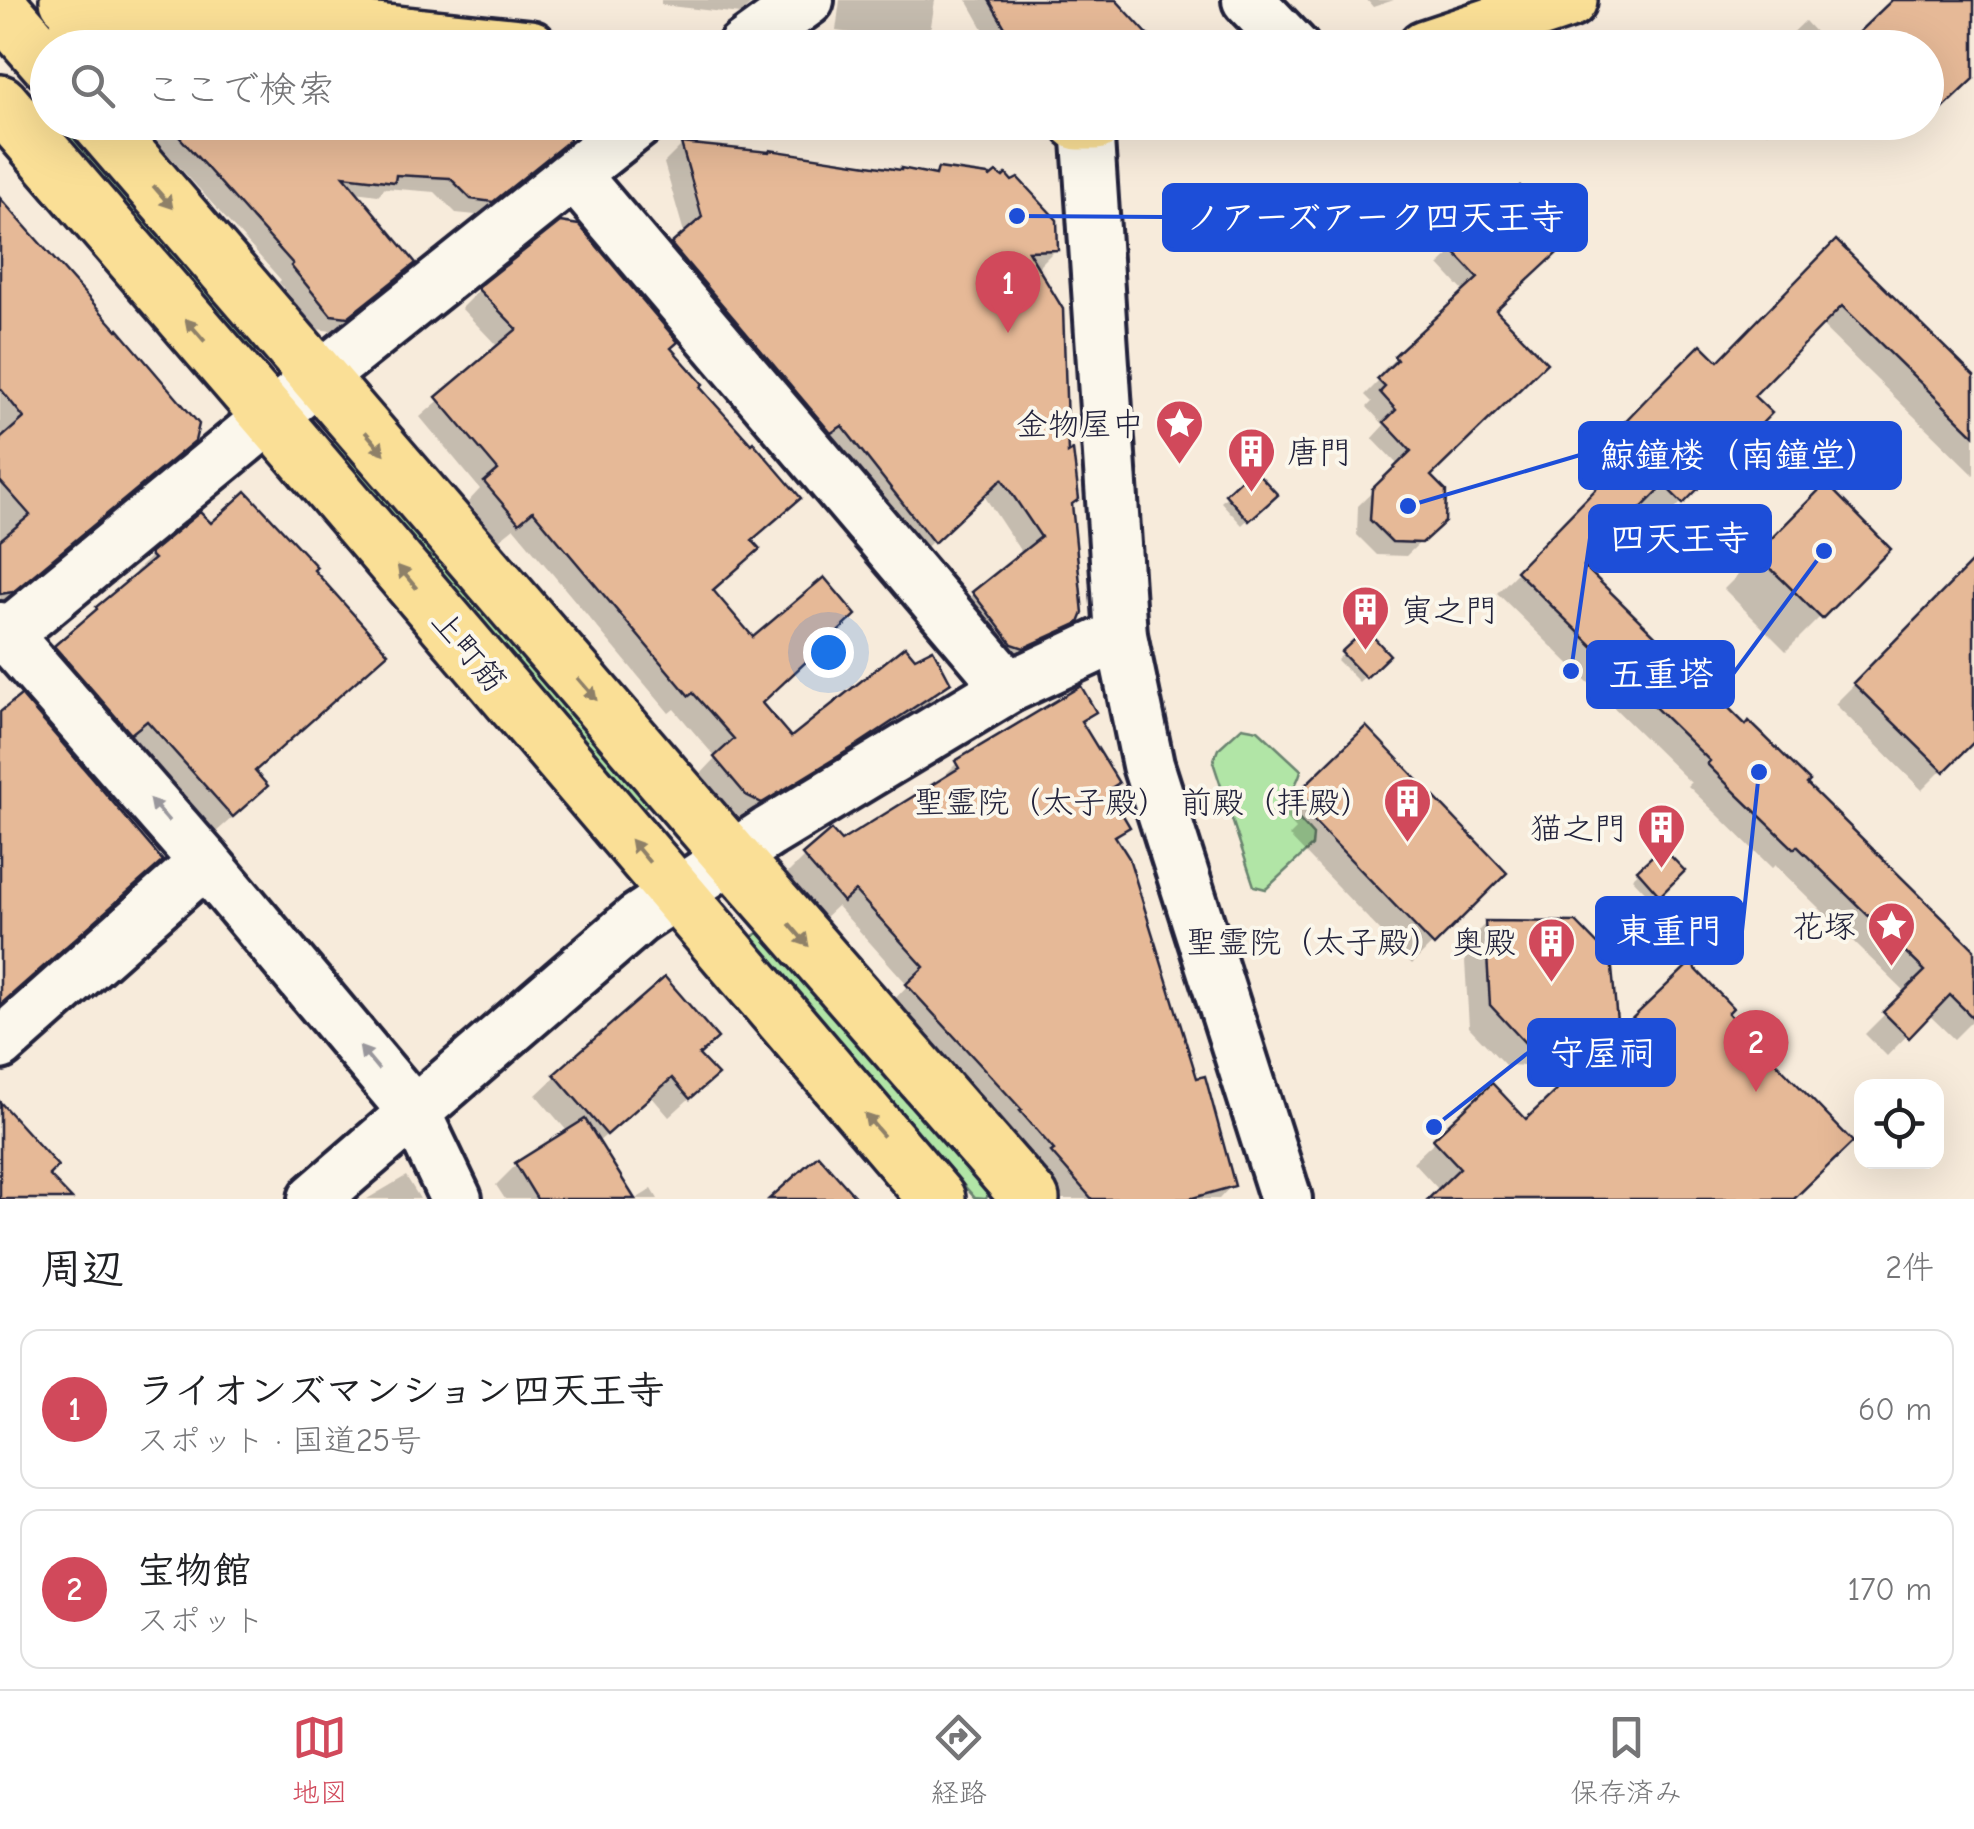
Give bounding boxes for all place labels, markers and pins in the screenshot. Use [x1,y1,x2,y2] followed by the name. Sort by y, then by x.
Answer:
[1164,185,1586,250] callout: ノアーズアーク四天王寺
[976,250,1040,333] pin: 1
[1153,398,1205,466] place icon: 金物屋中
[1016,406,1144,443] place label: 金物屋中
[1580,423,1900,488] callout: 鯨鐘楼（南鐘堂）
[1226,426,1278,494] building icon: 唐門
[1287,434,1351,471] place label: 唐門
[1590,506,1770,571] callout: 四天王寺
[1340,584,1392,652] building icon: 寅之門
[1401,592,1497,629] place label: 寅之門
[1588,642,1733,707] callout: 五重塔
[1381,776,1433,844] building icon: 聖霊院（太子殿） 前殿（拝殿）
[913,784,1372,821] place label: 聖霊院（太子殿） 前殿（拝殿）
[1635,802,1687,870] building icon: 猫之門
[1530,810,1626,847] place label: 猫之門
[1597,898,1742,963] callout: 東重門
[1865,900,1917,968] place icon: 花塚
[1792,908,1856,945] place label: 花塚
[1525,916,1577,984] building icon: 聖霊院（太子殿） 奥殿
[1185,924,1516,961] place label: 聖霊院（太子殿） 奥殿
[1724,1010,1788,1092] pin: 2
[1529,1020,1674,1085] callout: 守屋祠

